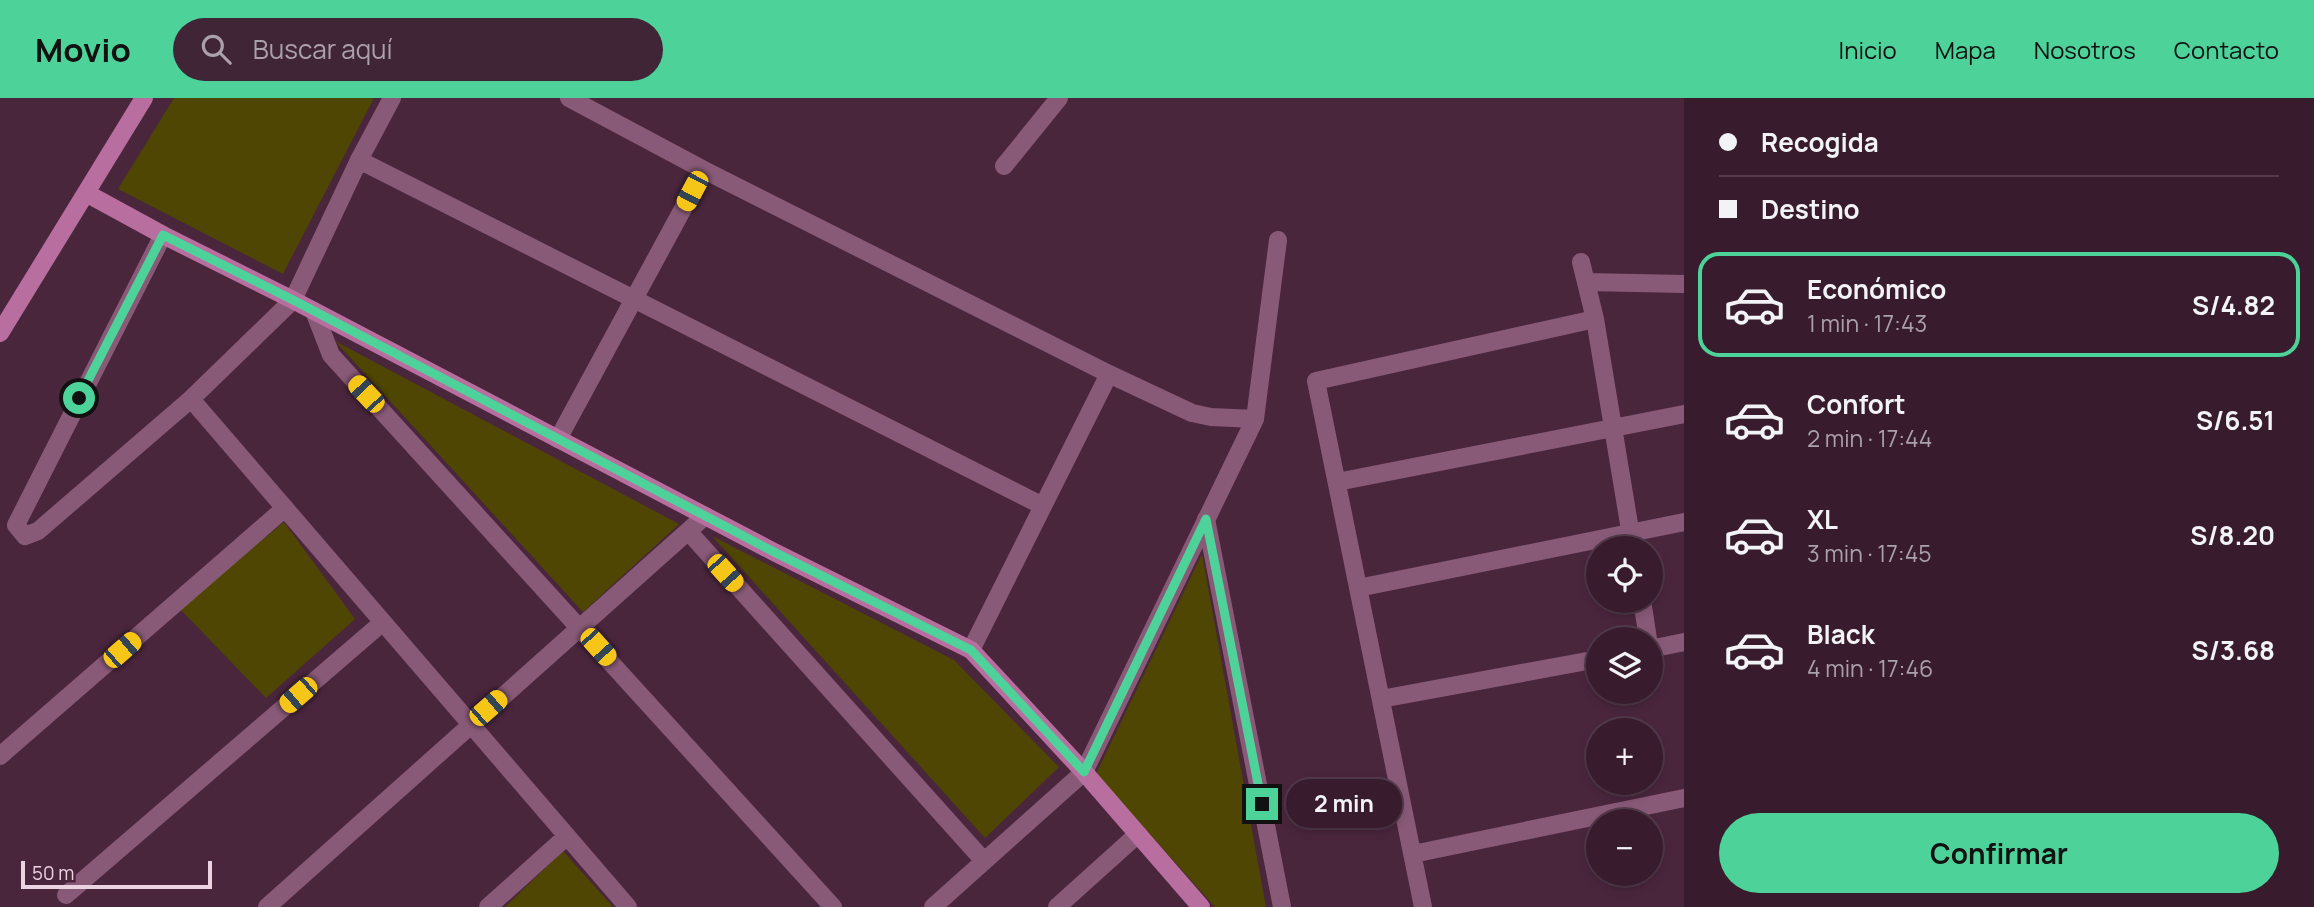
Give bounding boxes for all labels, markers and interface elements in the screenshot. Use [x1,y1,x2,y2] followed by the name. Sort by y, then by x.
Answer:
[173,18,663,81] search box
[35,27,131,72] text: Movio
[197,30,235,68] icon: search
[253,31,393,67] text: Buscar aquí
[1839,33,1897,66] text: Inicio
[1935,33,1996,66] text: Mapa
[2034,33,2136,66] text: Nosotros
[2174,33,2279,66] text: Contacto
[1761,124,1879,160] text: Recogida
[673,168,712,214] car
[1761,191,1860,227] text: Destino
[1807,271,1946,307] text: Económico
[1723,273,1786,336] icon: car
[2192,287,2275,323] text: S/4.82
[1807,307,1927,339] text: 1 min · 17:43
[344,371,389,417] car
[63,382,95,414] route start
[1807,386,1906,422] text: Confort
[1723,388,1786,451] icon: car
[2196,402,2275,438] text: S/6.51
[1807,422,1932,454] text: 2 min · 17:44
[1807,501,1838,537] text: XL
[1723,503,1786,566] icon: car
[2190,517,2275,553] text: S/8.20
[1586,536,1663,886] map controls
[1586,536,1663,613] button: locate
[1807,537,1932,569] text: 3 min · 17:45
[704,550,747,596] car
[1807,616,1875,652] text: Black
[1723,618,1786,681] icon: car
[577,624,620,670] car
[1586,627,1663,704] button: layers
[100,628,145,672] car
[2192,632,2275,668] text: S/3.68
[1807,652,1933,684] text: 4 min · 17:46
[276,673,321,717] car
[466,686,511,730] car
[1586,718,1663,795] button: +
[1286,780,1402,828] callout: 2 min
[1314,787,1374,819] text: 2 min
[1246,788,1278,820] route end
[1586,809,1663,886] button: −
[1719,813,2279,893] button: Confirmar
[21,858,212,890] scale bar
[32,860,74,886] text: 50 m

